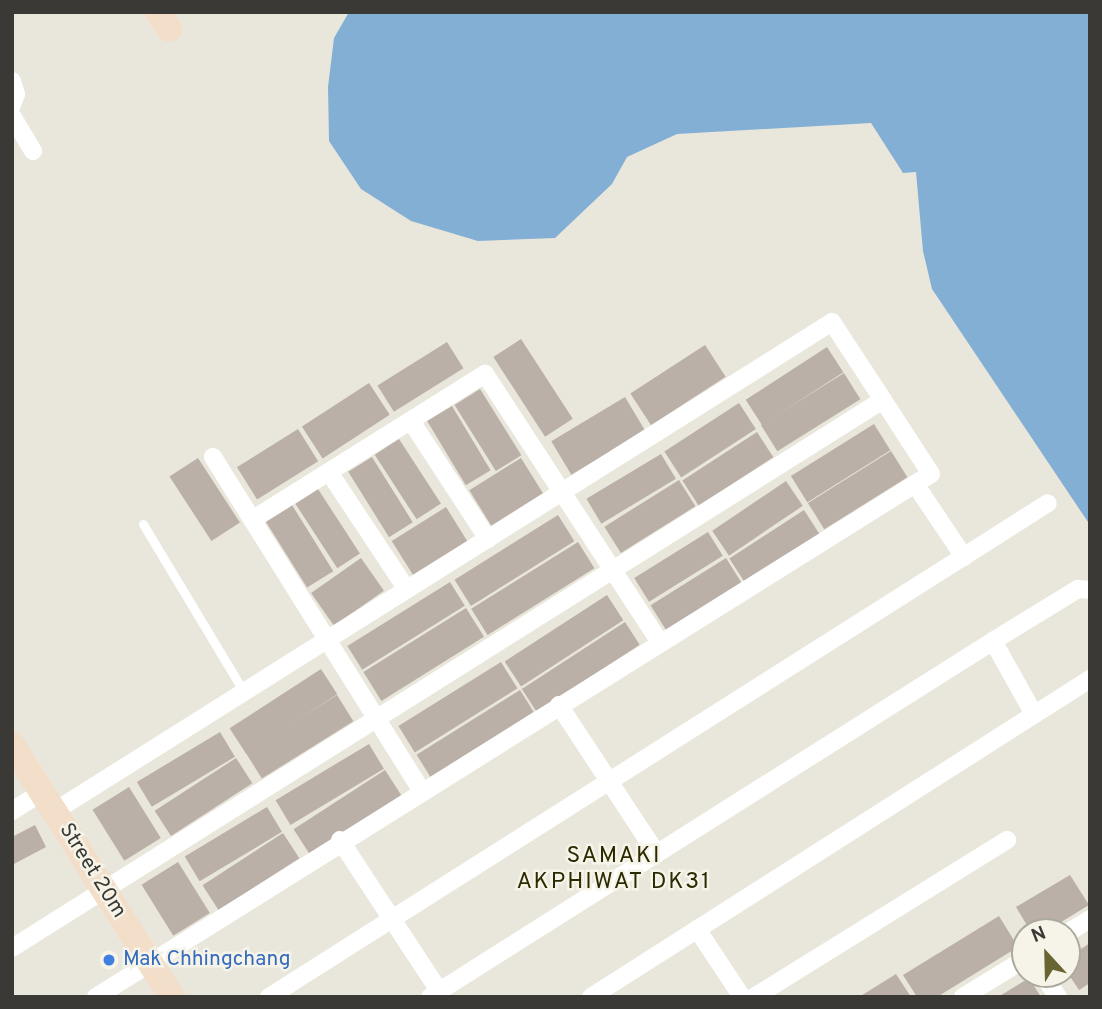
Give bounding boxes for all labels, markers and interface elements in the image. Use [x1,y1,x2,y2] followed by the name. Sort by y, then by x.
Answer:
[53,819,131,923] street label: Street 20m
[518,843,710,897] district label: SAMAKI AKPHIWAT DK31
[1011,918,1081,988] north arrow
[1028,922,1050,949] text: N
[123,947,291,973] place label: Mak Chhingchang
[101,952,117,968] marker: Mak Chhingchang

